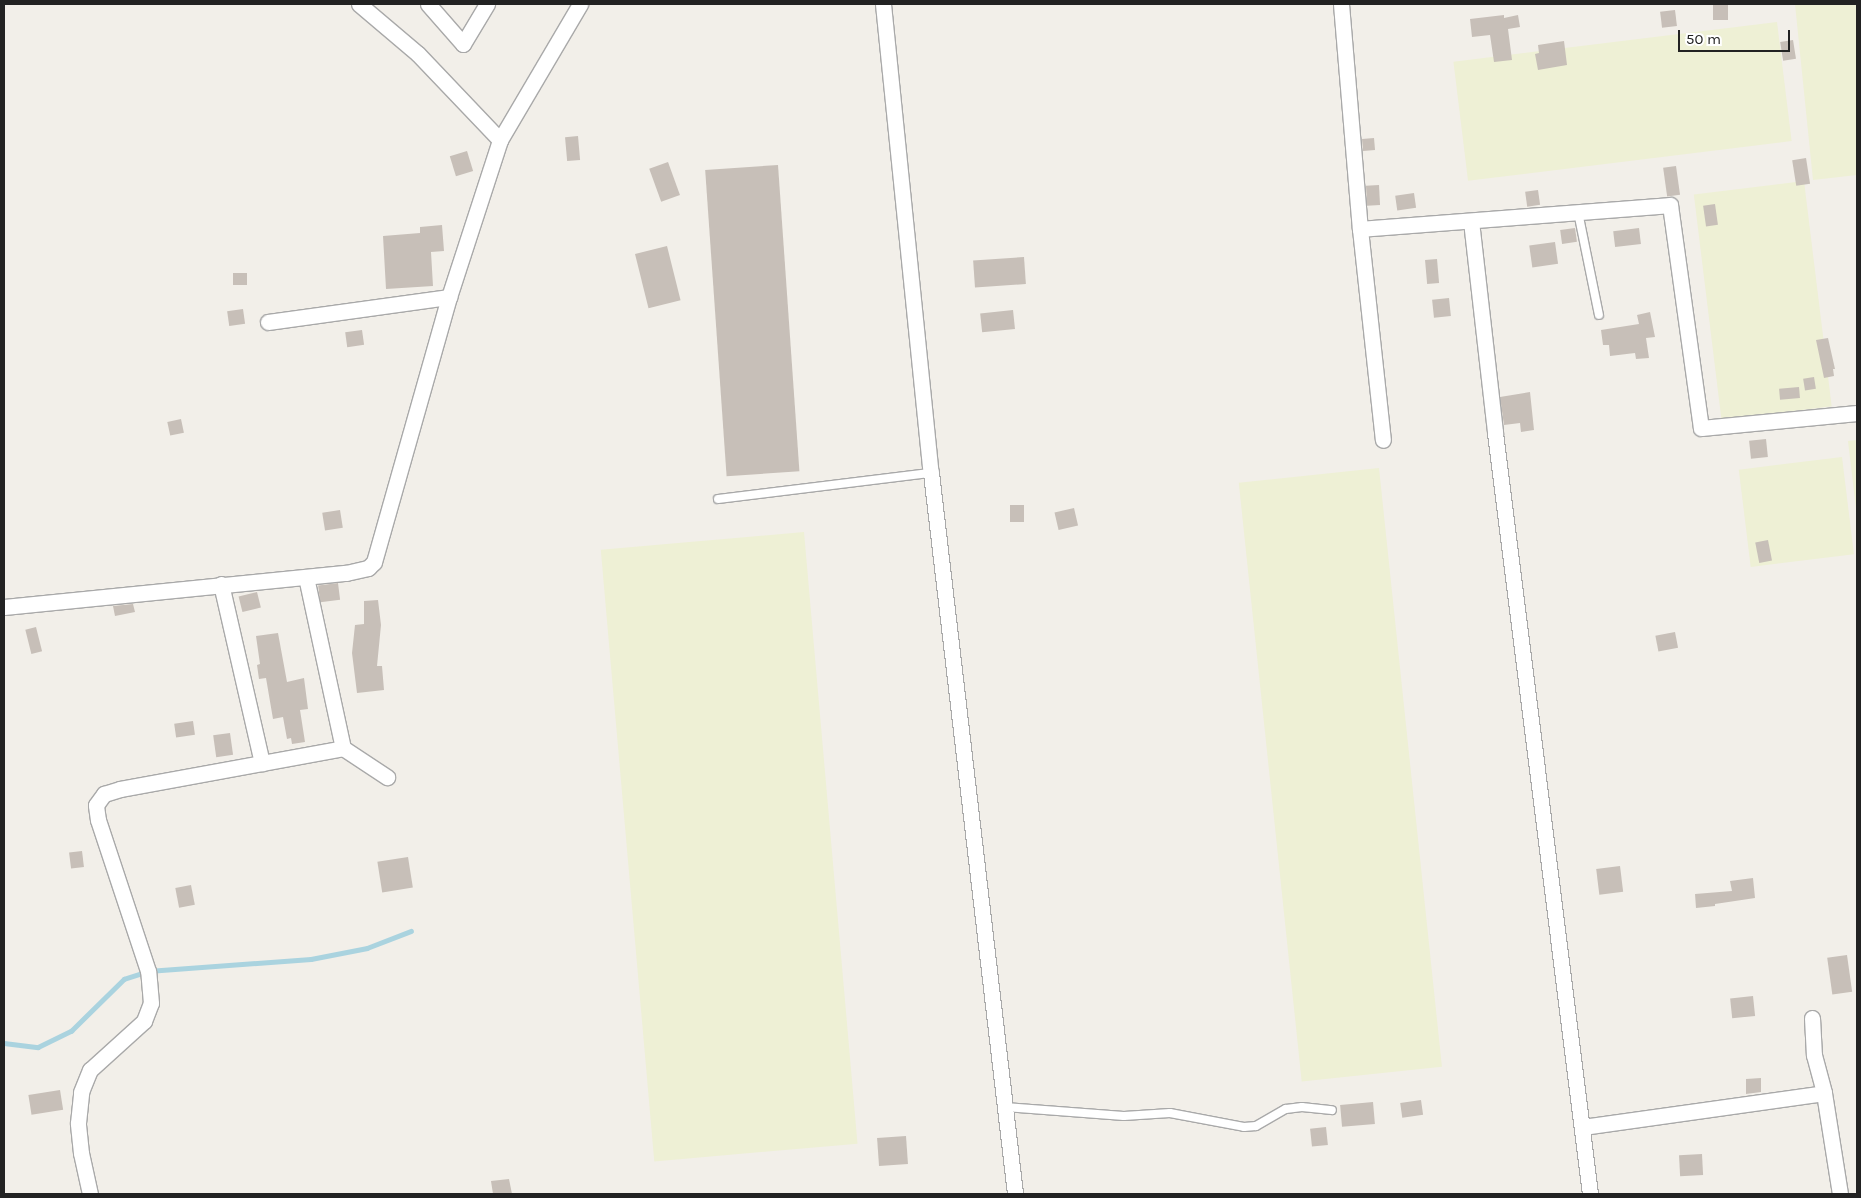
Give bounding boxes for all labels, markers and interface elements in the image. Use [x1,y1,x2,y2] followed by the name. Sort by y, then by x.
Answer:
[1681,20,1794,52] scale bar
[1686,30,1721,48] text: 50 m

